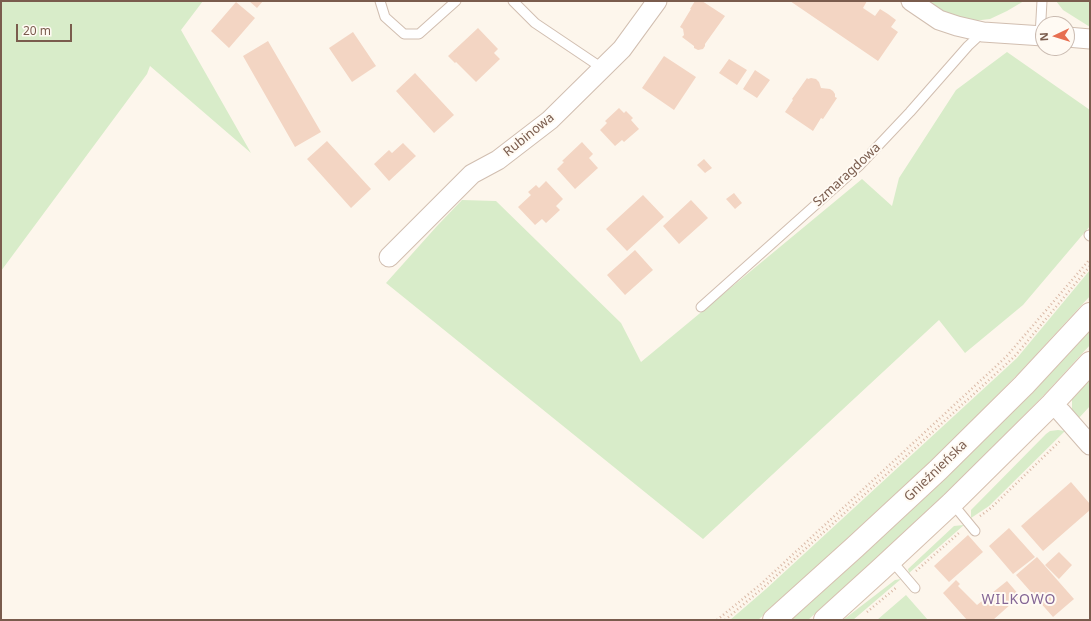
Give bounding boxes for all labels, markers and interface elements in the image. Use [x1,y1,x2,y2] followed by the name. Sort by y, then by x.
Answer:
[18,16,74,42] scale bar
[1035,16,1075,56] north arrow
[23,22,51,39] text: 20 m
[1036,32,1051,42] text: N
[501,110,557,160] street label: Rubinowa
[810,140,884,210] street label: Szmaragdowa
[901,437,971,505] street label: Gnieźnieńska
[981,592,1057,608] district label: WILKOWO

